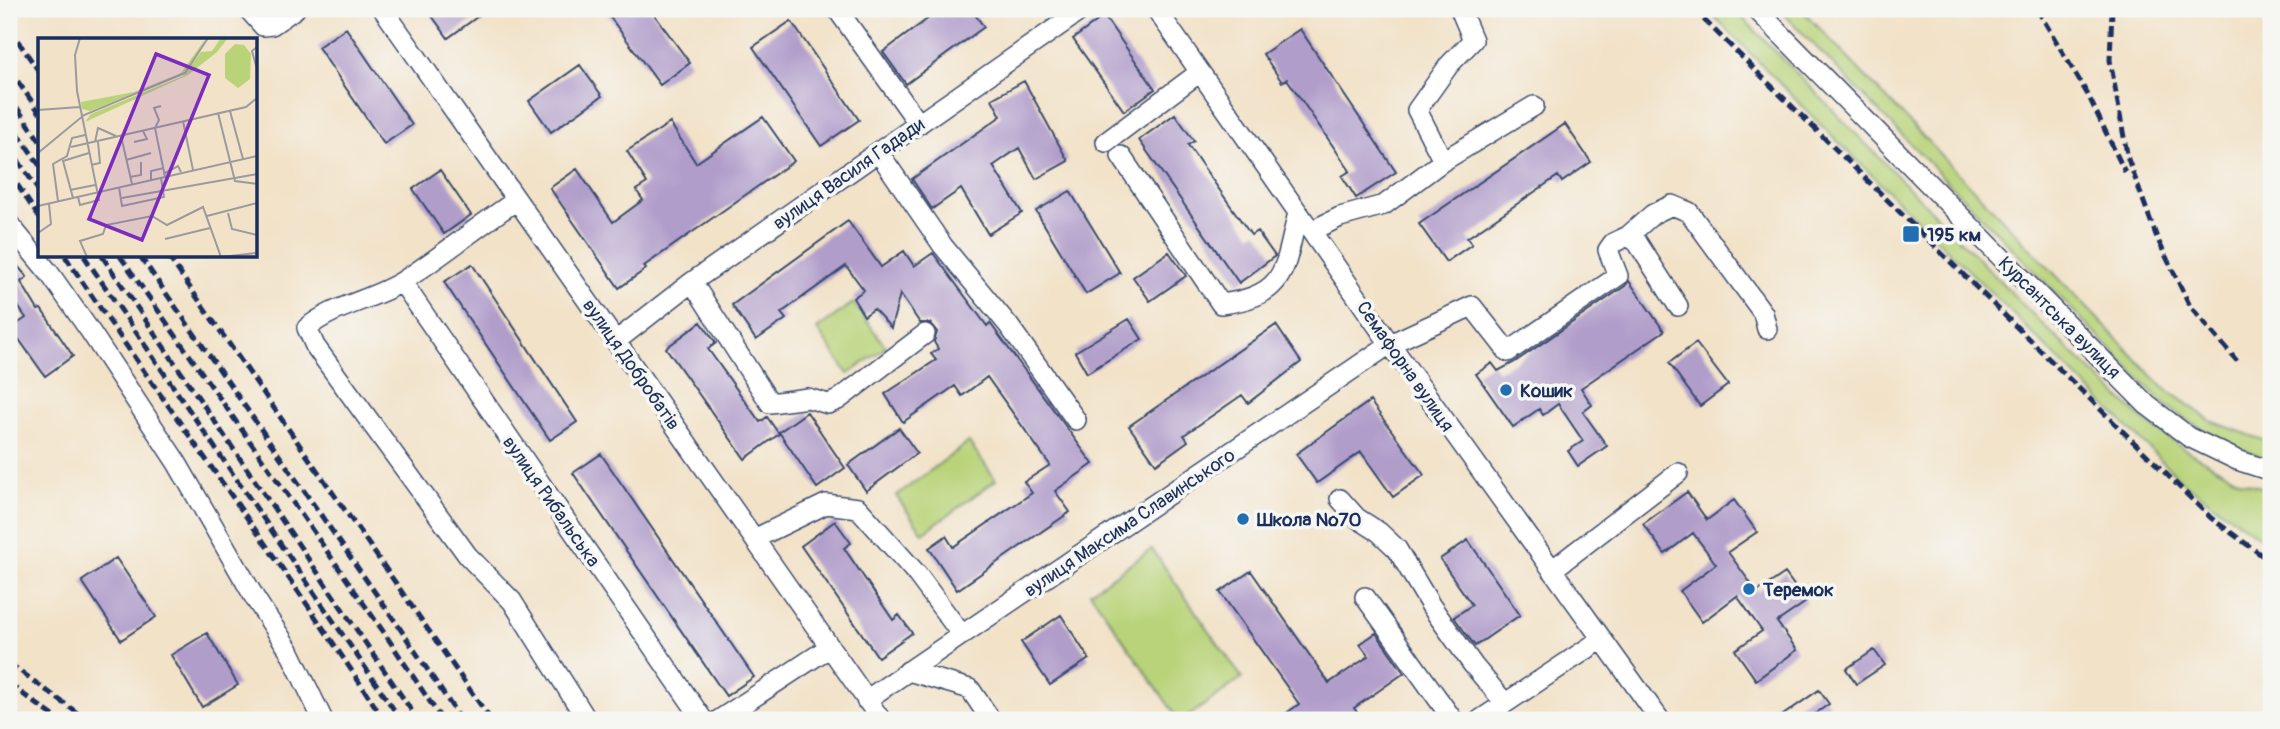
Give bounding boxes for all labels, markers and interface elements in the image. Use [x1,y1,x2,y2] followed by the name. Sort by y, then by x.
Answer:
[38,38,257,257] inset map
[768,112,929,235] street label: вулиця Василя Гадади
[1927,223,1981,247] place label: 195 км
[1901,224,1921,244] marker: 195 км
[1993,251,2126,384] street label: Курсантська вулиця
[577,294,685,435] street label: вулиця Добробатів
[1351,297,1459,437] street label: Семафорна вулиця
[1520,379,1573,403] place label: Кошик
[1498,382,1514,398] marker: Кошик
[497,432,605,572] street label: вулиця Рибальська
[1019,443,1240,603] street label: вулиця Максима Славинського
[1256,508,1362,532] place label: Школа №70
[1235,511,1251,527] marker: Школа №70
[1762,578,1834,602] place label: Теремок
[1741,581,1757,597] marker: Теремок

